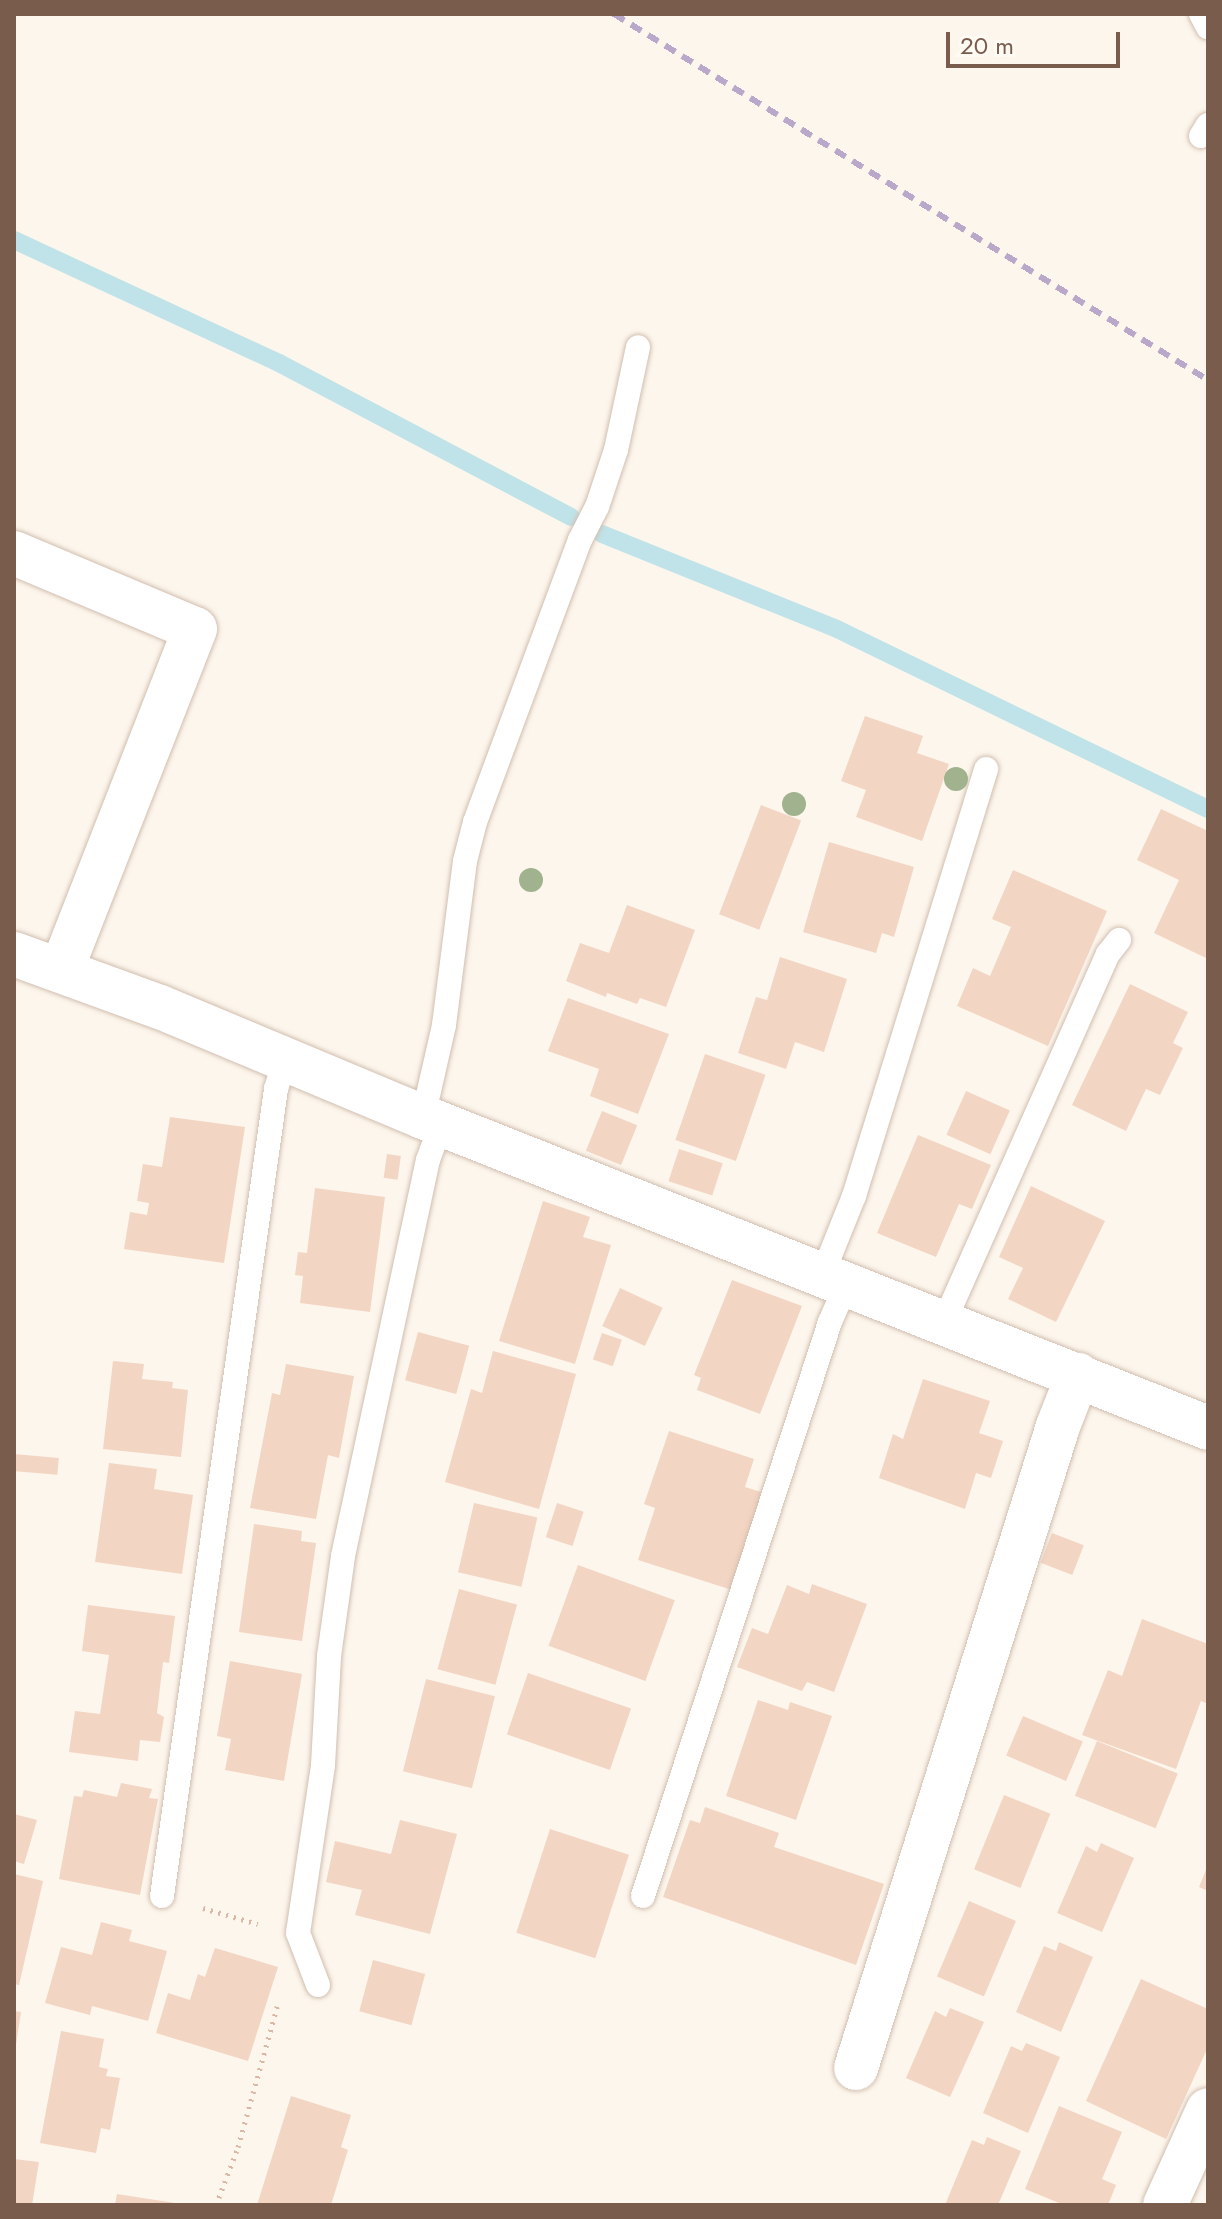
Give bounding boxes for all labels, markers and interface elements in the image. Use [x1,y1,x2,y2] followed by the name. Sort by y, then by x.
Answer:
[950,16,1124,66] scale bar
[960,28,1014,63] text: 20 m

